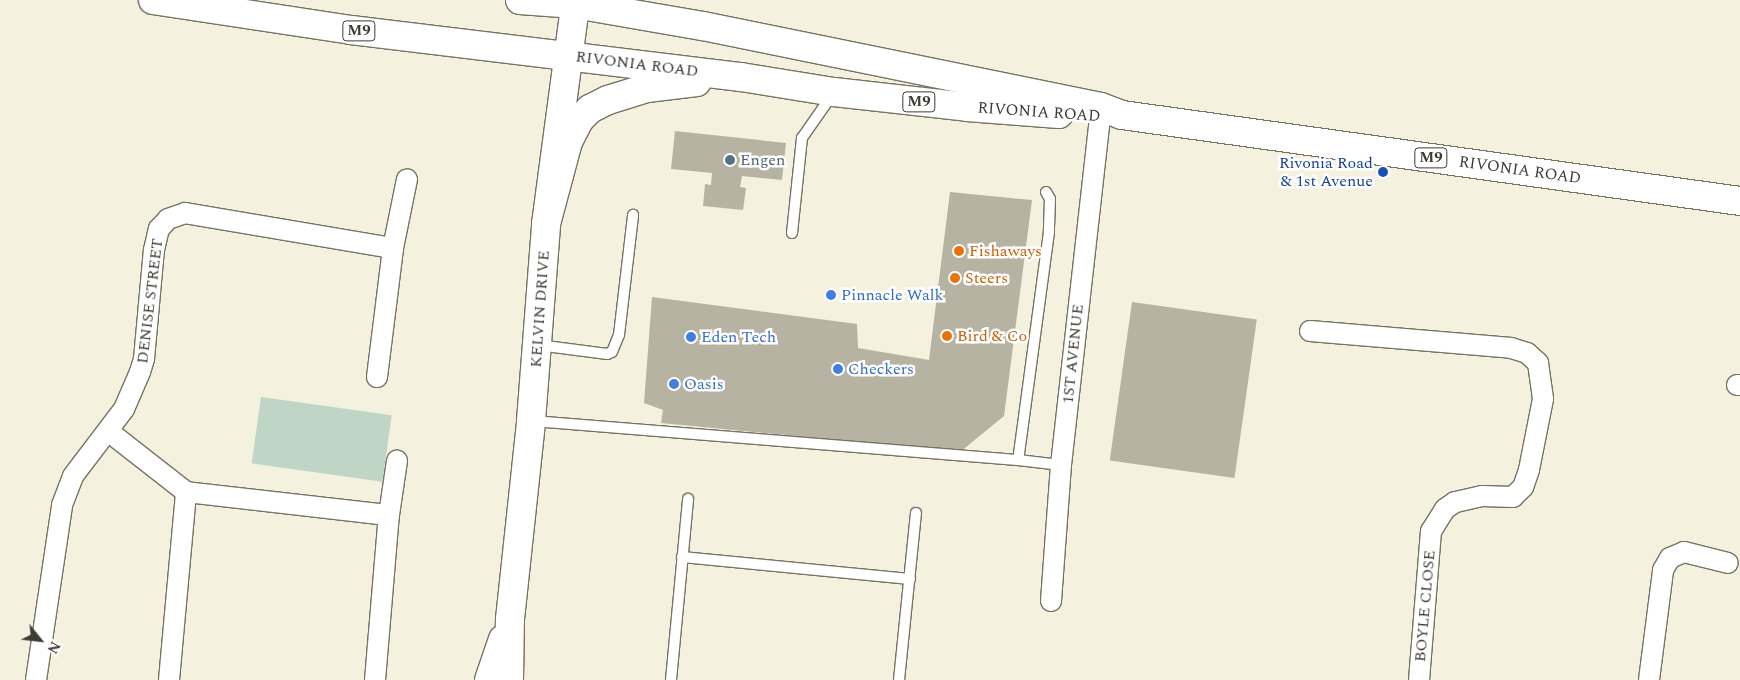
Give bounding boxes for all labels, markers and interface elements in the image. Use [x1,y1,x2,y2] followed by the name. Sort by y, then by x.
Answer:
[342,18,376,44] road number: M9
[575,47,699,81] street label: RIVONIA ROAD
[902,90,936,114] road number: M9
[977,98,1101,126] street label: RIVONIA ROAD
[1414,146,1448,170] road number: M9
[740,150,785,170] place label: Engen
[1458,152,1582,188] street label: RIVONIA ROAD
[1279,153,1373,191] place label: Rivonia Road & 1st Avenue
[724,154,736,166] marker: Engen
[1377,166,1389,178] marker: Rivonia Road & 1st Avenue
[133,237,167,365] street label: DENISE STREET
[969,241,1042,261] place label: Fishaways
[953,245,965,257] marker: Fishaways
[526,250,554,368] street label: KELVIN DRIVE
[965,268,1008,288] place label: Steers
[949,272,961,284] marker: Steers
[841,285,943,305] place label: Pinnacle Walk
[825,289,837,301] marker: Pinnacle Walk
[1058,303,1088,405] street label: 1ST AVENUE
[957,326,1027,346] place label: Bird & Co
[701,327,776,347] place label: Eden Tech
[941,330,953,342] marker: Bird & Co
[685,331,697,343] marker: Eden Tech
[848,359,914,379] place label: Checkers
[832,363,844,375] marker: Checkers
[684,374,724,394] place label: Oasis
[668,378,680,390] marker: Oasis
[1411,549,1439,663] street label: BOYLE CLOSE
[15,615,65,665] north arrow
[42,637,66,658] text: N

